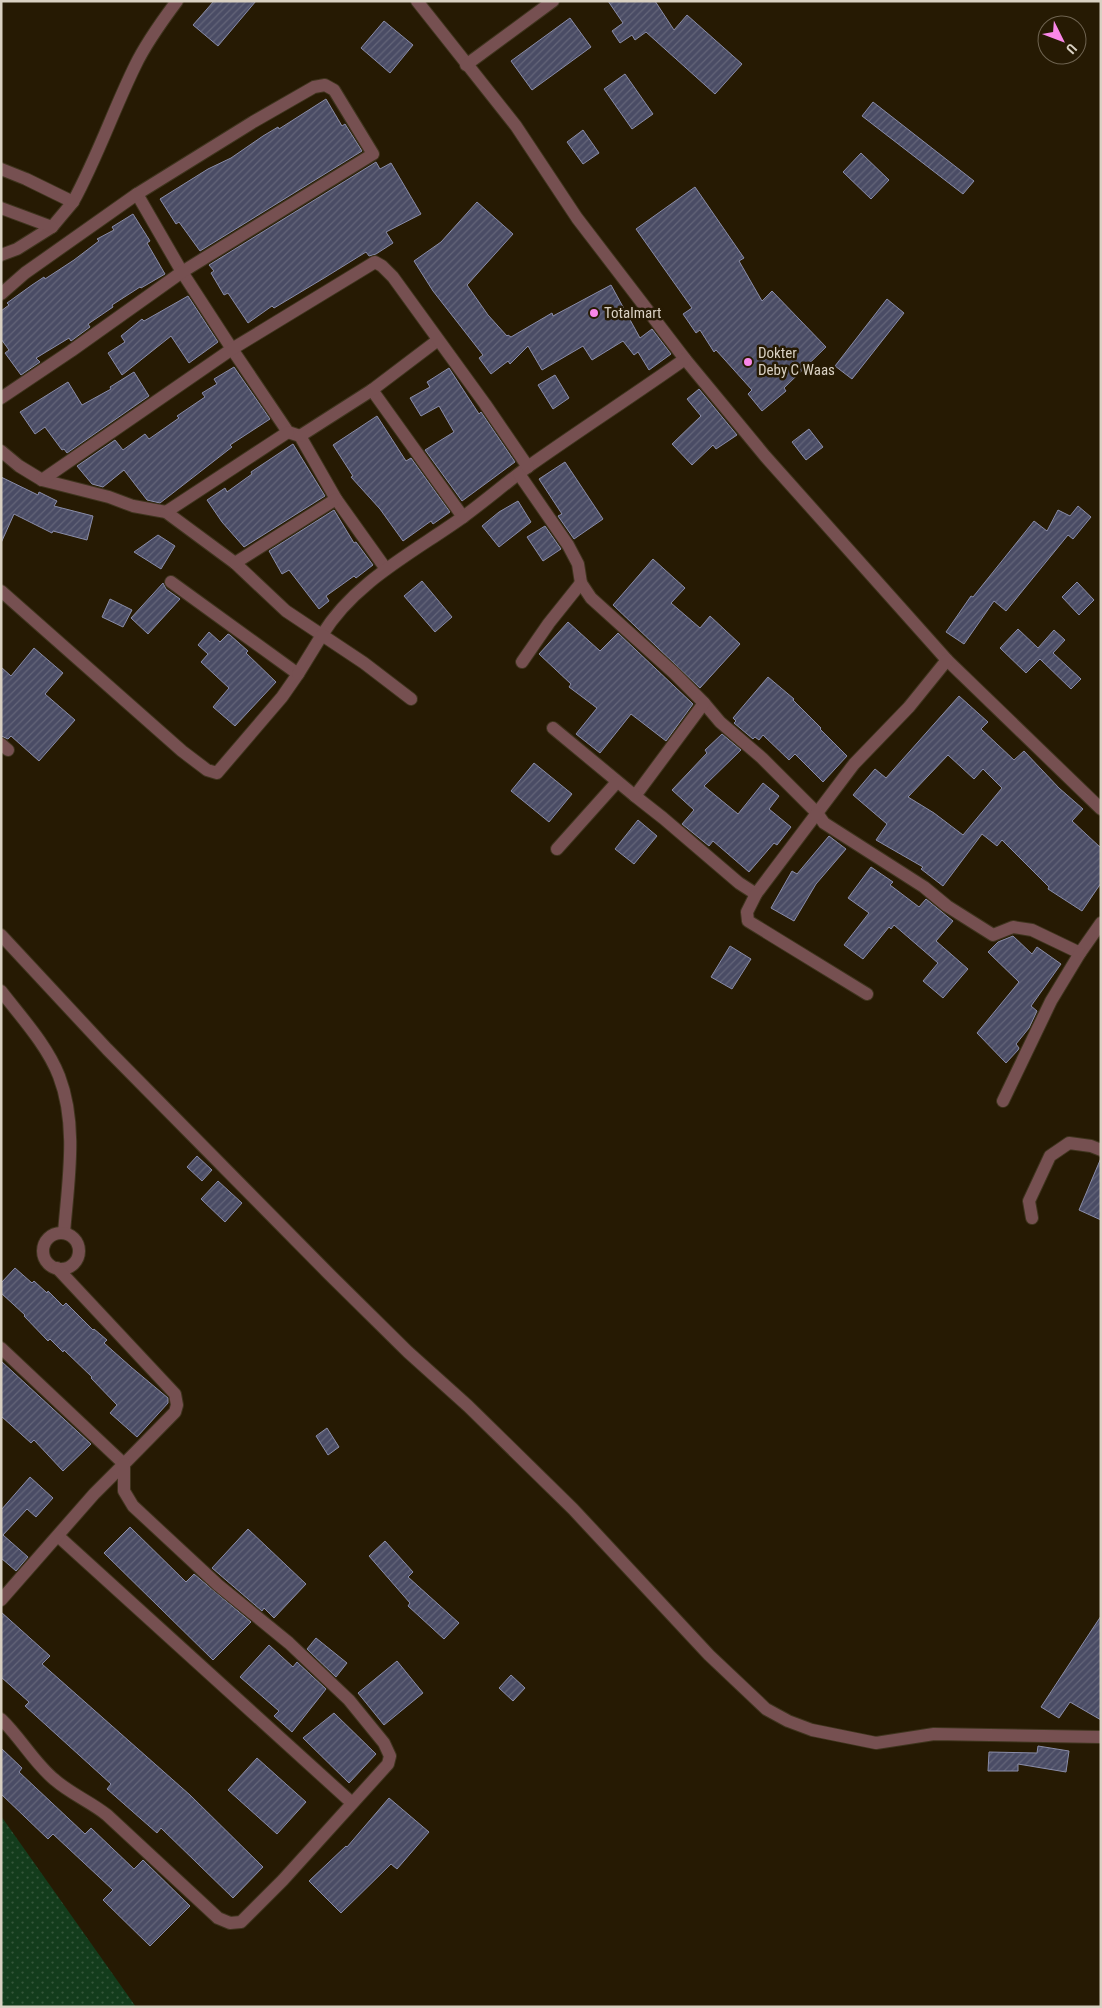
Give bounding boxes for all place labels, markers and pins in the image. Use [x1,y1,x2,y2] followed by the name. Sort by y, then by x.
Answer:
[604,304,662,322] place label: Totalmart
[588,307,600,319] marker: Totalmart
[758,344,835,379] place label: Dokter Deby C Waas
[742,356,754,368] marker: Dokter Deby C Waas

